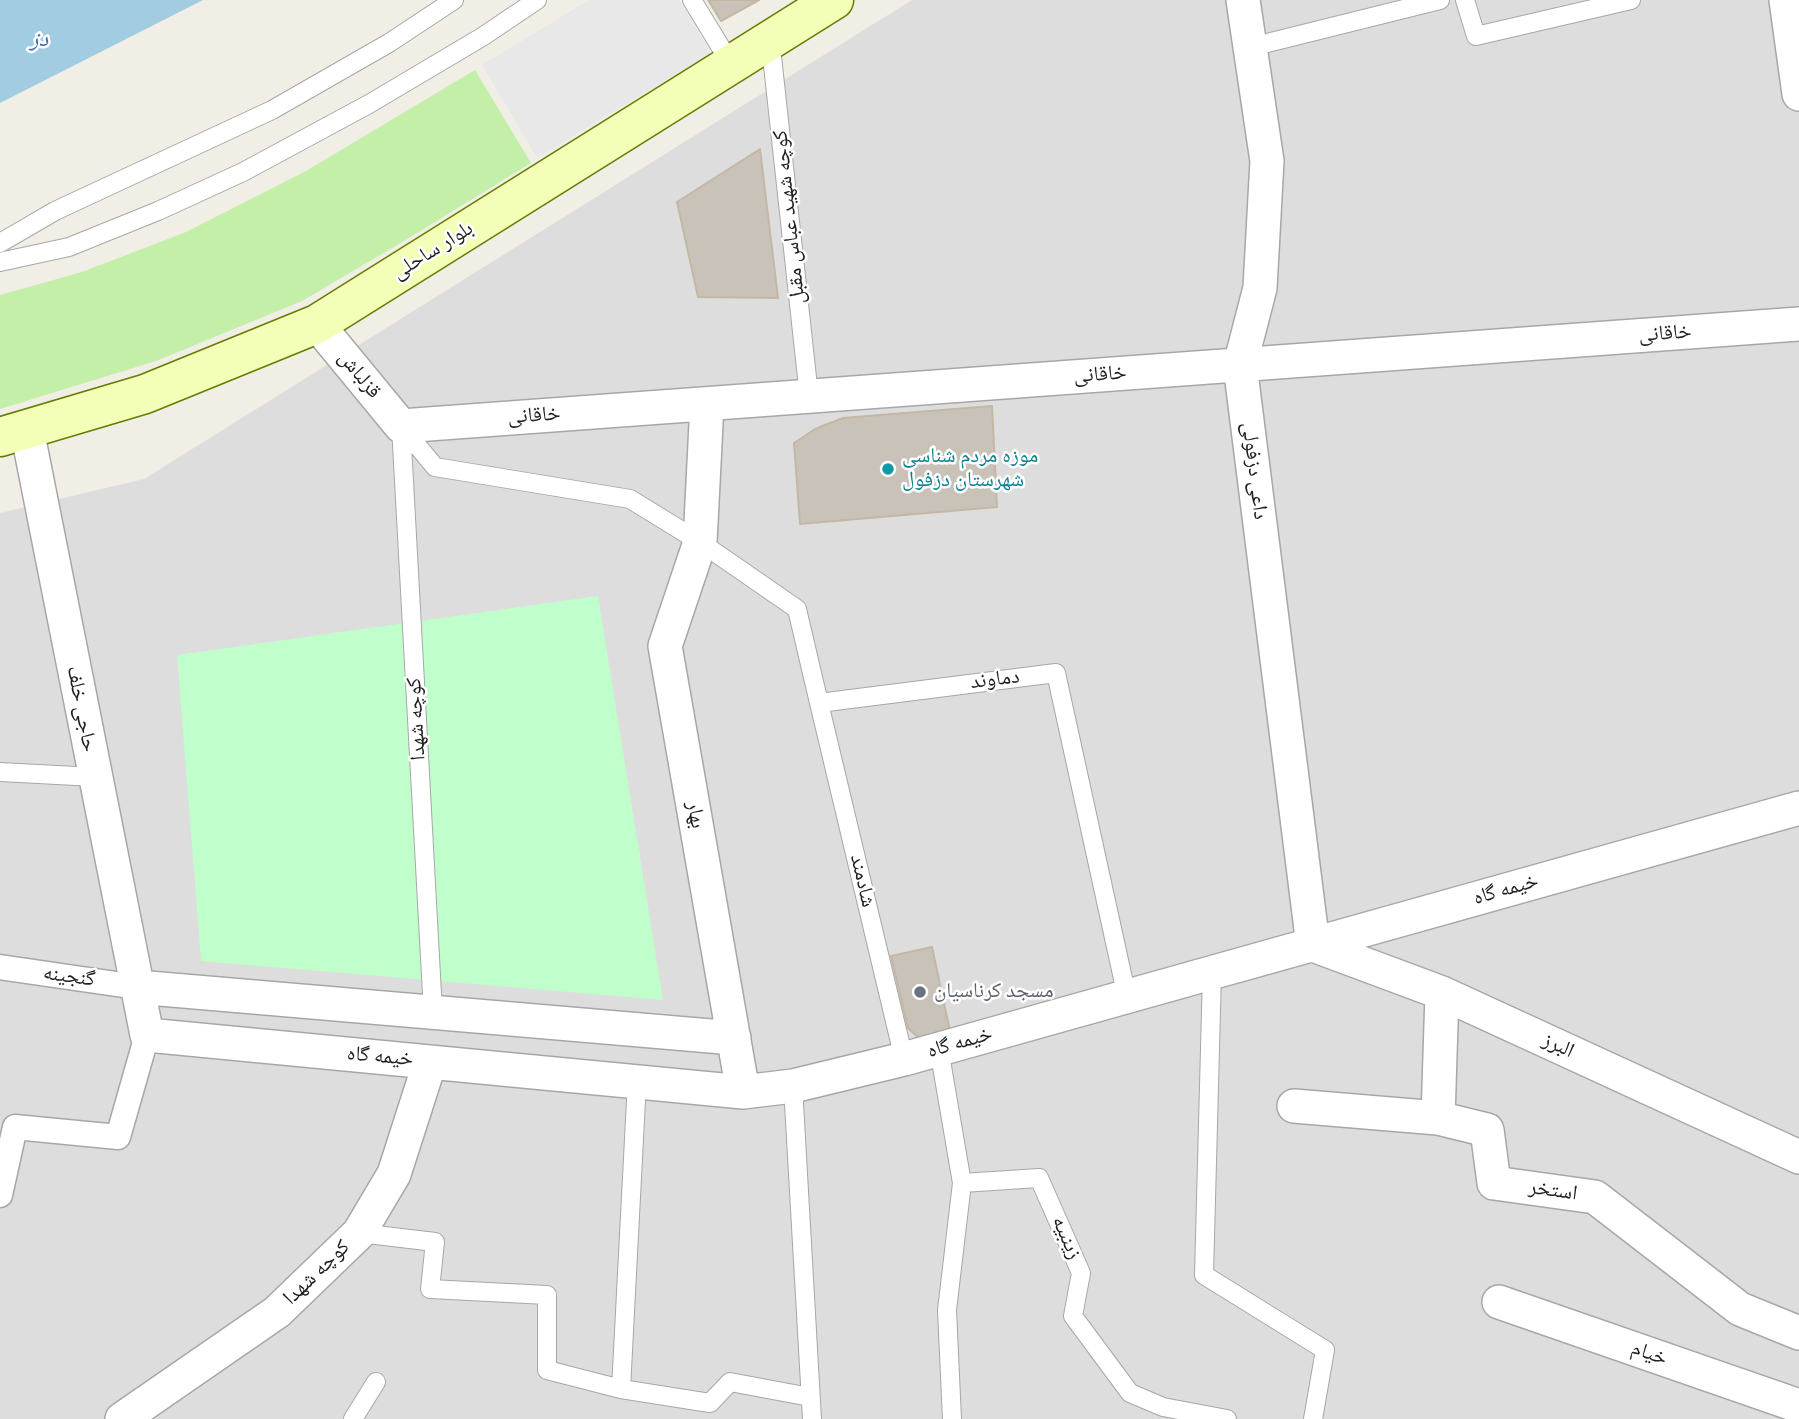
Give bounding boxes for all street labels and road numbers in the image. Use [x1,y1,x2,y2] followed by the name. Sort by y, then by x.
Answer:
[768,129,812,305] street label: کوچه شهید عباس مقبل
[388,216,478,286] street label: بلوار ساحلی
[1638,320,1692,348] street label: خاقانی
[332,346,386,404] street label: قزلباش
[1073,361,1127,389] street label: خاقانی
[507,402,561,430] street label: خاقانی
[1236,421,1272,521] street label: داعی دزفولی
[60,664,102,754] street label: حاجی خلف
[969,664,1021,696] street label: دماوند
[402,677,432,761] street label: کوچه شهدا
[680,799,710,831] street label: بهار
[844,852,880,910] street label: شادمند
[1471,869,1541,911] street label: خیمه گاه
[41,961,97,993] street label: گنجینه
[925,1022,995,1064] street label: خیمه گاه
[1538,1028,1578,1064] street label: البرز
[346,1042,414,1072] street label: خیمه گاه
[1527,1175,1579,1207] street label: استخر
[1045,1212,1087,1264] street label: زینبیه
[278,1235,356,1311] street label: کوچه شهدا
[1628,1336,1670,1372] street label: خیام

